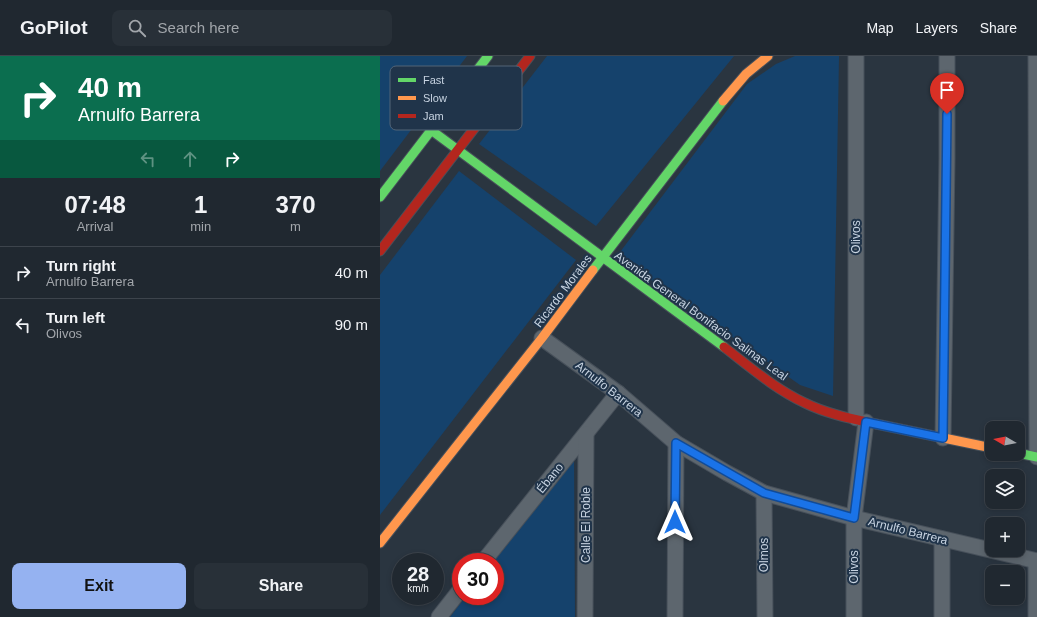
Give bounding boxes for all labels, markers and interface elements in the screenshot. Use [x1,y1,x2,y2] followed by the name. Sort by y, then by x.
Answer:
[112,10,392,46] search box
[20,17,88,38] text: GoPilot
[126,17,148,39] icon: search
[158,19,239,36] text: Search here
[866,20,894,36] text: Map
[916,20,958,36] text: Layers
[980,20,1017,36] text: Share
[390,66,522,130] legend
[12,72,64,124] icon: right
[78,72,142,103] text: 40 m
[930,73,964,114] pin
[423,74,444,86] text: Fast
[936,79,958,101] icon: arrive
[423,92,447,104] text: Slow
[78,105,200,125] text: Arnulfo Barrera
[423,110,444,122] text: Jam
[137,148,159,170] icon: left
[179,148,201,170] icon: ahead
[221,148,243,170] icon: right
[64,191,126,218] text: 07:48
[194,191,207,218] text: 1
[276,191,316,218] text: 370
[77,219,114,234] text: Arrival
[190,219,211,234] text: min
[290,219,301,234] text: m
[849,220,863,254] street label: Olivos
[612,248,790,384] street label: Avenida General Bonifacio Salinas Leal
[531,252,595,330] street label: Ricardo Morales
[46,257,116,274] text: Turn right
[12,262,34,284] icon: right
[335,264,368,281] text: 40 m
[46,274,134,289] text: Arnulfo Barrera
[46,309,105,326] text: Turn left
[12,314,34,336] icon: left
[335,316,368,333] text: 90 m
[46,326,82,341] text: Olivos
[573,358,646,420] street label: Arnulfo Barrera
[985,421,1025,461] north arrow
[985,421,1025,605] map controls
[533,459,567,496] street label: Ébano
[985,469,1025,509] button: layers
[579,487,593,563] street label: Calle El Roble
[654,501,696,543] position arrow
[867,514,949,548] street label: Arnulfo Barrera
[985,517,1025,557] button: +
[757,538,771,572] street label: Olmos
[847,550,861,584] street label: Olivos
[452,553,504,605] speed limit sign: 30
[12,563,186,609] button: Exit
[194,563,368,609] button: Share
[407,563,429,585] text: 28
[985,565,1025,605] button: −
[407,583,429,594] text: km/h

